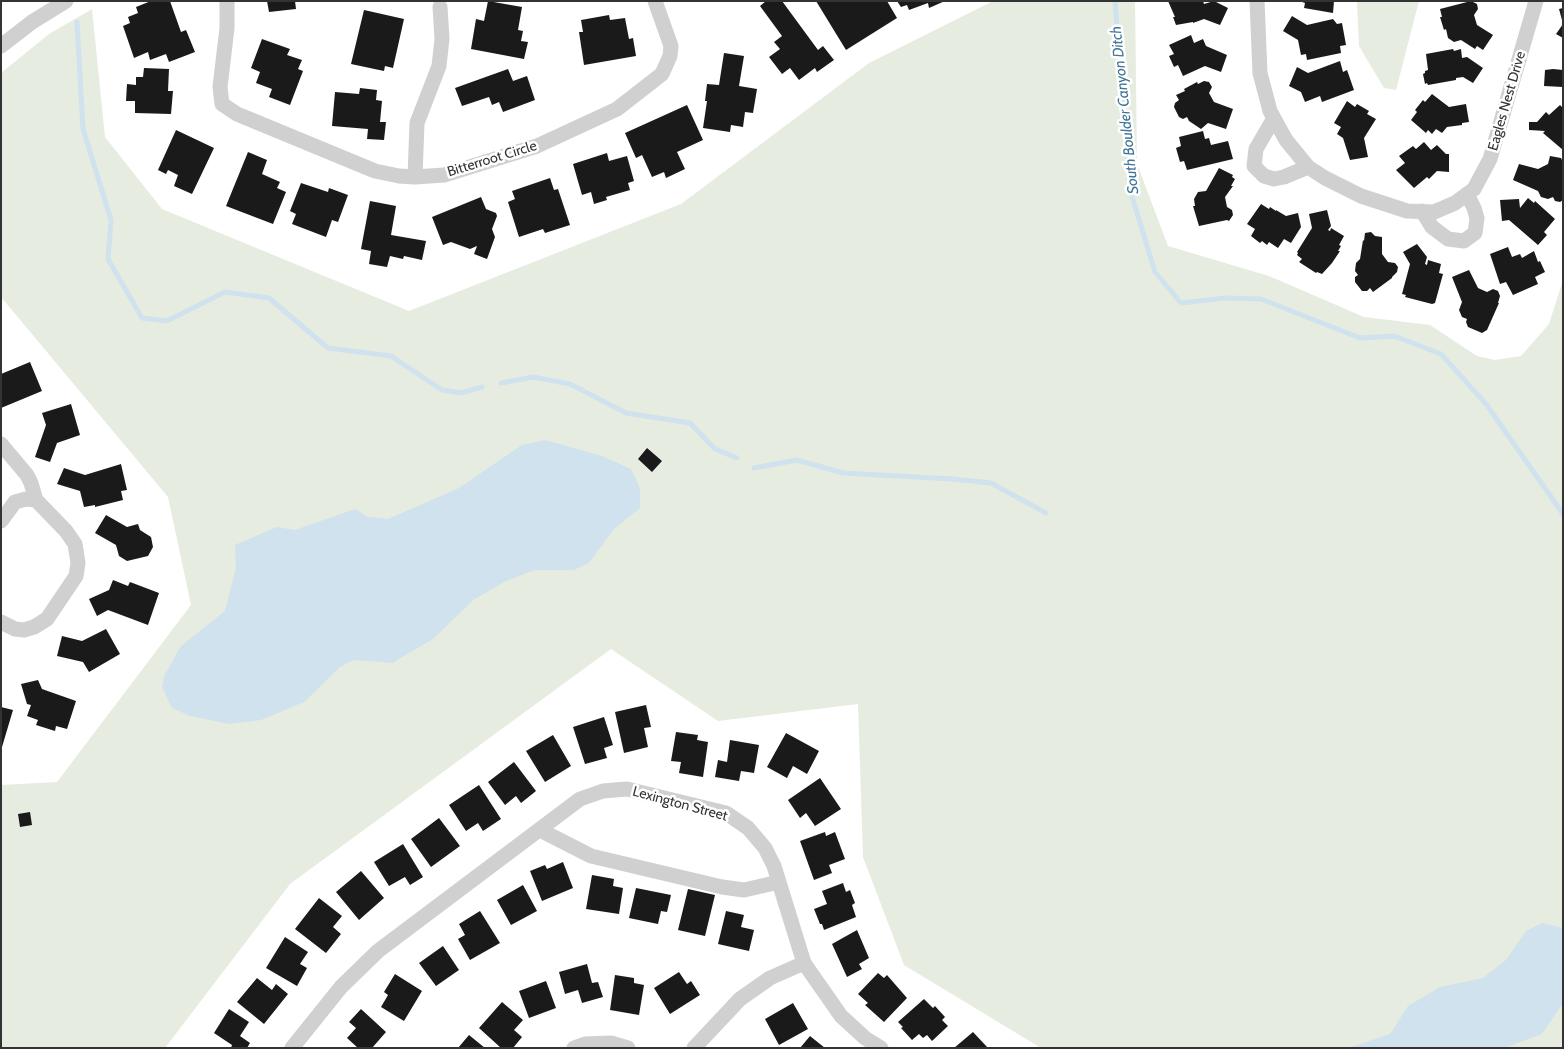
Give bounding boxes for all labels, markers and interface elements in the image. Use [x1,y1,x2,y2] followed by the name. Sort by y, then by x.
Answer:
[1107,25,1143,195] water label: South Boulder Canyon Ditch
[1485,49,1529,153] street label: Eagles Nest Drive
[445,137,539,181] street label: Bitterroot Circle
[631,783,729,825] street label: Lexington Street

